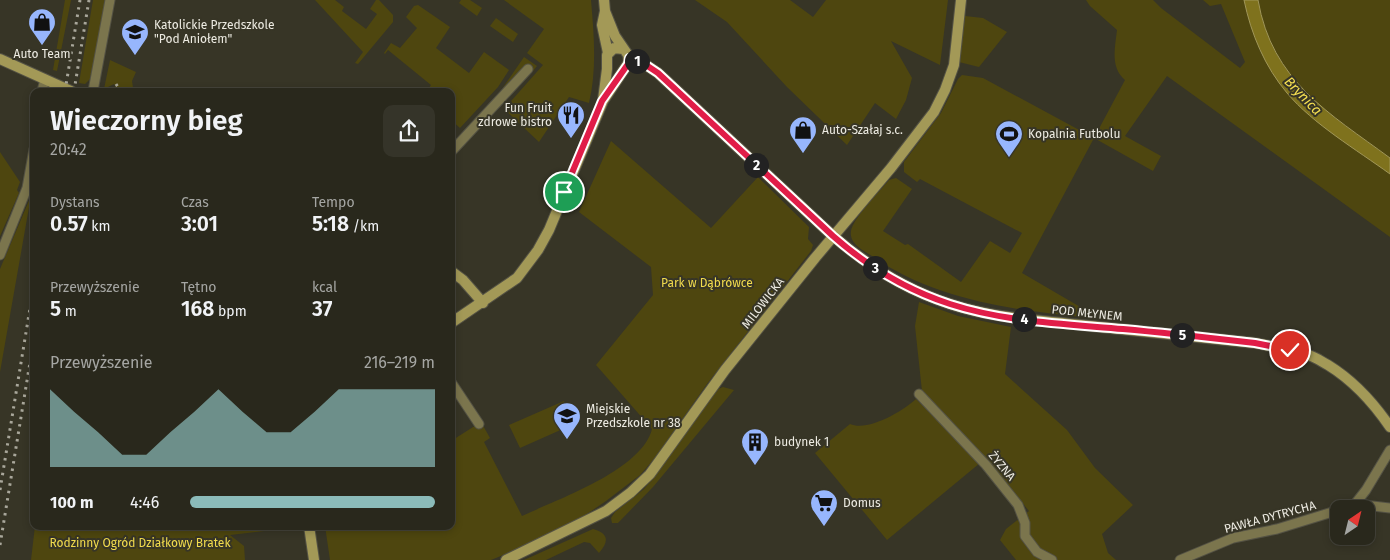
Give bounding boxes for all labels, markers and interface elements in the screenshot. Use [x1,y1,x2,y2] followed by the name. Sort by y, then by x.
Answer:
[27,7,57,46] shop icon: Auto Team
[120,17,150,56] school or university icon: Katolickie Przedszkole "Pod Aniołem"
[154,18,275,46] place label: Katolickie Przedszkole "Pod Aniołem"
[14,47,70,61] place label: Auto Team
[624,48,650,74] pin: 1
[634,53,641,70] text: 1
[1281,73,1325,119] water label: Brynica
[556,100,586,139] restaurant icon: Fun Fruit zdrowe bistro
[478,101,553,129] place label: Fun Fruit zdrowe bistro
[50,104,243,137] text: Wieczorny bieg
[383,105,435,157] button: share
[788,115,818,154] shop icon: Auto-Szałaj s.c.
[994,119,1024,158] sports icon: Kopalnia Futbolu
[822,123,903,137] place label: Auto-Szałaj s.c.
[1028,127,1120,141] place label: Kopalnia Futbolu
[50,140,87,159] text: 20:42
[744,152,768,178] pin: 2
[753,157,760,174] text: 2
[543,171,585,213] pin
[550,178,578,206] icon: arrive
[50,194,100,211] text: Dystans
[181,194,209,211] text: Czas
[312,194,355,211] text: Tempo
[50,211,88,237] text: 0.57
[181,211,218,237] text: 3:01
[312,211,349,237] text: 5:18
[88,218,111,235] text: km
[349,218,379,235] text: /km
[862,256,888,280] pin: 3
[872,260,879,277] text: 3
[739,275,787,331] street label: MILOWICKA
[661,276,753,290] park label: Park w Dąbrówce
[50,279,140,296] text: Przewyższenie
[181,279,217,296] text: Tętno
[312,279,337,296] text: kcal
[50,296,61,322] text: 5
[181,296,214,322] text: 168
[312,296,332,322] text: 37
[1051,302,1123,324] street label: POD MŁYNEM
[61,303,77,320] text: m
[214,303,247,320] text: bpm
[1012,306,1036,332] pin: 4
[1021,311,1028,328] text: 4
[1170,322,1194,348] pin: 5
[1179,327,1186,344] text: 5
[1269,329,1311,371] pin
[1276,336,1304,364] icon: check
[50,353,153,372] text: Przewyższenie
[364,353,435,372] text: 216–219 m
[552,401,582,440] school or university icon: Miejskie Przedszkole nr 38
[586,402,681,430] place label: Miejskie Przedszkole nr 38
[740,427,770,466] building icon: budynek 1
[774,435,829,449] place label: budynek 1
[986,448,1019,484] street label: ŻYZNA
[809,488,839,527] supermarket icon: Domus
[50,493,93,512] text: 100 m
[130,493,159,512] text: 4:46
[843,496,881,510] place label: Domus
[1223,498,1318,536] street label: PAWŁA DYTRYCHA
[1330,500,1375,545] north arrow
[1330,500,1375,545] map controls
[49,536,231,550] park label: Rodzinny Ogród Działkowy Bratek

